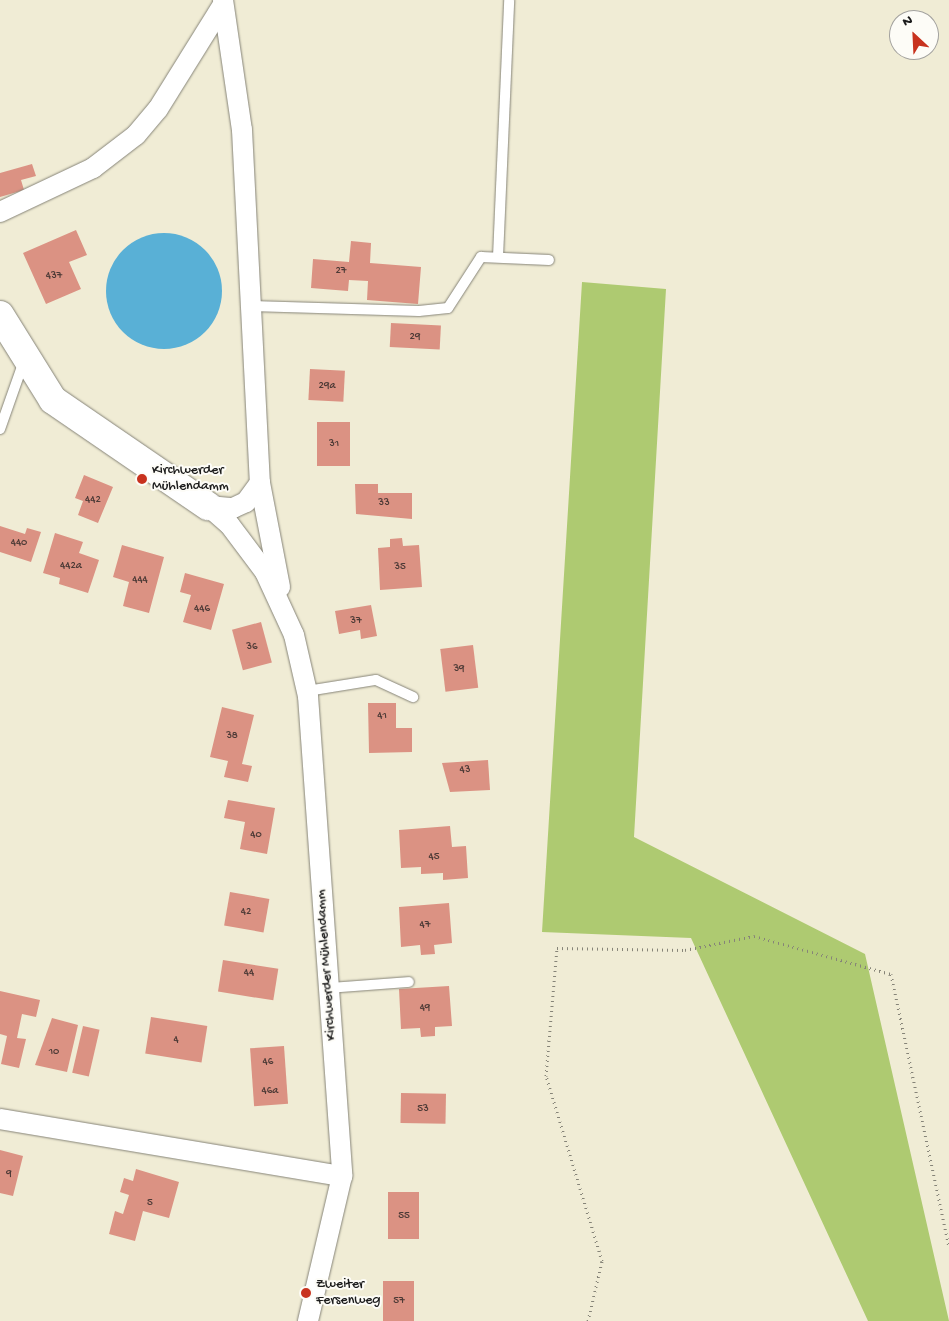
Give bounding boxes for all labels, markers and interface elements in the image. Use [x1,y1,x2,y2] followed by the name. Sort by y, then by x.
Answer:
[889,10,939,60] north arrow
[900,12,916,31] text: N
[335,264,347,278] house number: 27
[46,269,62,283] house number: 437
[410,330,420,344] house number: 29
[318,379,336,393] house number: 29a
[329,437,339,451] house number: 31
[152,463,229,496] place label: Kirchwerder Mühlendamm
[136,473,148,485] marker: Kirchwerder Mühlendamm
[85,493,101,507] house number: 442
[378,496,390,510] house number: 33
[11,536,27,550] house number: 440
[60,559,82,573] house number: 442a
[394,560,406,574] house number: 35
[132,573,148,587] house number: 444
[194,602,210,616] house number: 446
[350,614,362,628] house number: 37
[246,640,258,654] house number: 36
[453,662,465,676] house number: 39
[377,709,387,723] house number: 41
[226,729,238,743] house number: 38
[460,763,470,777] house number: 43
[250,828,262,842] house number: 40
[429,850,439,864] house number: 45
[313,889,341,1041] street label: Kirchwerder Mühlendamm
[241,905,251,919] house number: 42
[420,918,430,932] house number: 47
[244,966,254,980] house number: 44
[420,1001,430,1015] house number: 49
[173,1033,179,1047] house number: 4
[49,1045,59,1059] house number: 10
[263,1055,273,1069] house number: 46
[262,1084,278,1098] house number: 46a
[417,1102,429,1116] house number: 53
[6,1167,12,1181] house number: 9
[147,1196,153,1210] house number: 5
[398,1209,410,1223] house number: 55
[316,1277,380,1310] place label: Zweiter Fersenweg
[300,1287,312,1299] marker: Zweiter Fersenweg
[393,1294,405,1308] house number: 57

